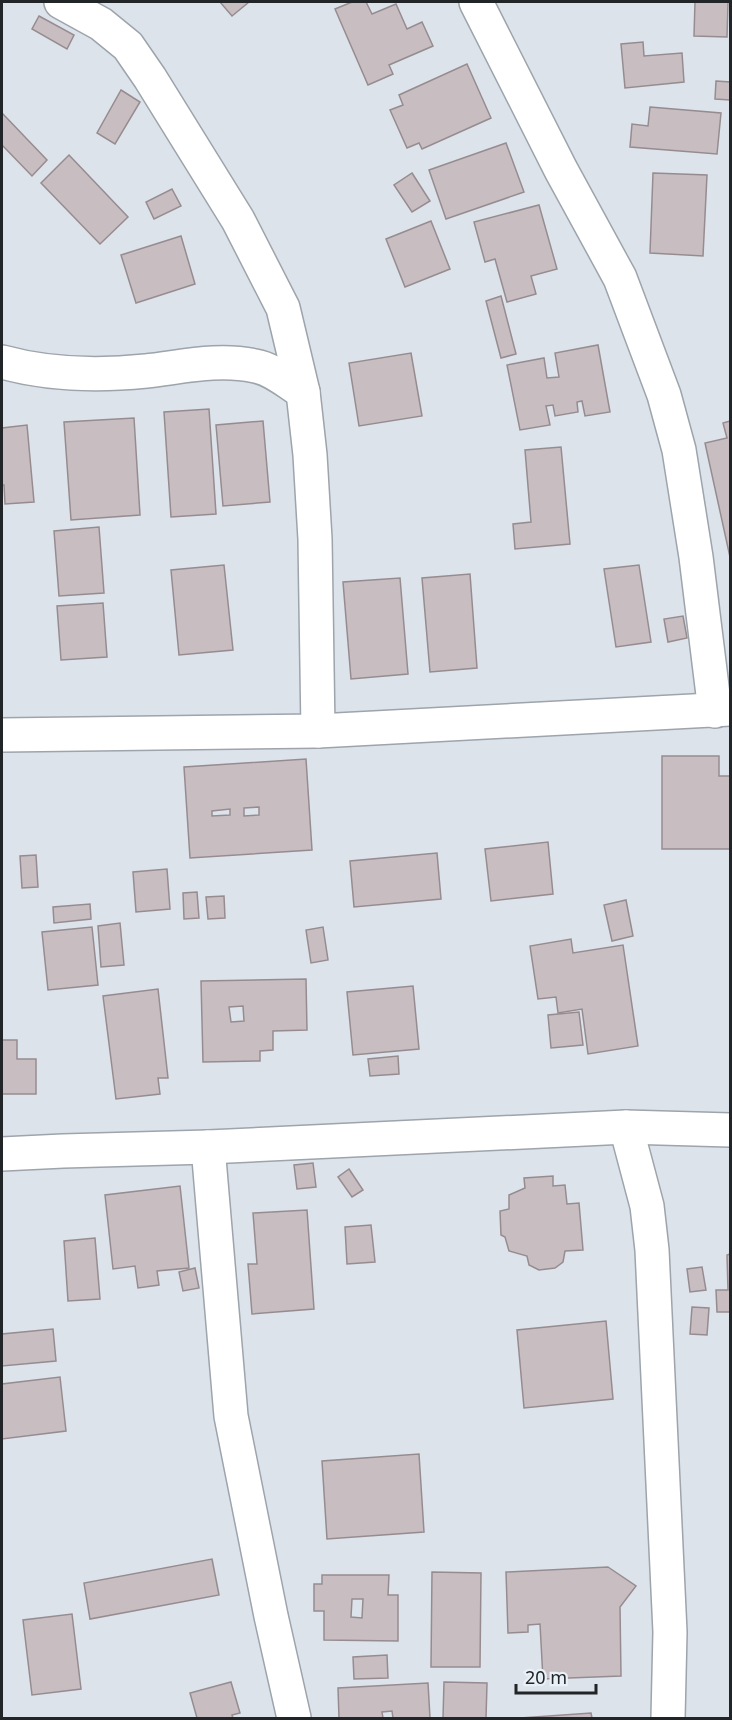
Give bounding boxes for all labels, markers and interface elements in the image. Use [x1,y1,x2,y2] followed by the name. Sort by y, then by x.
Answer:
[516,1657,596,1695] scale bar
[525,1665,567,1689] text: 20 m

